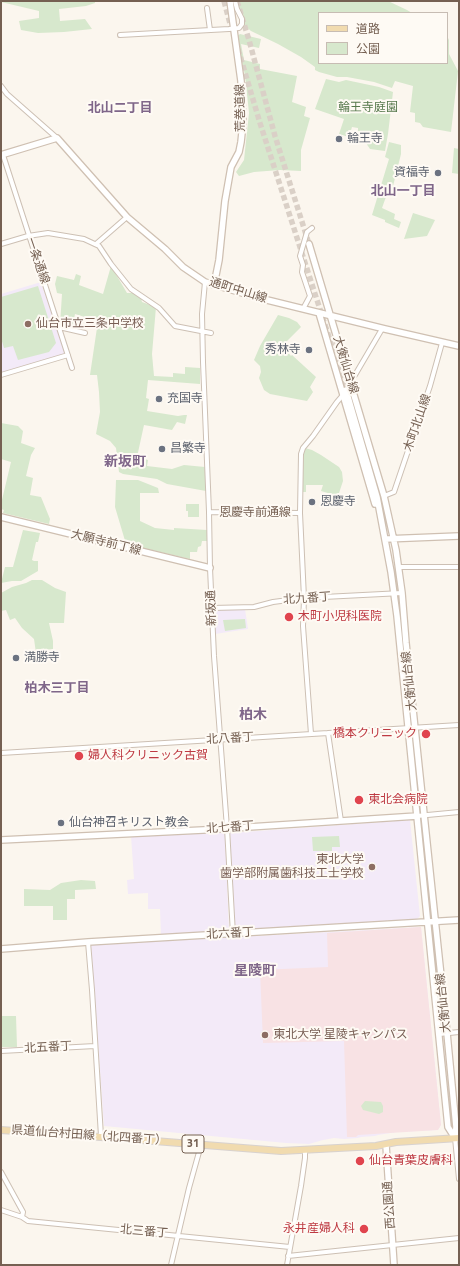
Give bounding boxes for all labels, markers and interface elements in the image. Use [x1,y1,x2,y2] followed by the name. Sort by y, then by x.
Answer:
[318,12,448,64] legend
[356,19,380,38] text: 道路
[356,39,380,58] text: 公園
[233,84,249,132] street label: 荒巻道線
[88,101,152,117] district label: 北山二丁目
[338,101,398,115] park label: 輪王寺庭園
[347,132,383,146] place label: 輪王寺
[334,134,344,144] marker: 輪王寺
[394,166,430,180] place label: 資福寺
[433,168,443,178] marker: 資福寺
[371,184,435,200] district label: 北山一丁目
[22,236,52,286] street label: 一条通線
[207,275,269,307] street label: 通町中山線
[36,317,144,331] place label: 仙台市立三条中学校
[23,319,33,329] marker: 仙台市立三条中学校
[329,334,361,396] street label: 大衡仙台線
[265,343,301,357] place label: 秀林寺
[304,345,314,355] marker: 秀林寺
[167,392,203,406] place label: 充国寺
[401,392,435,454] street label: 木町北山線
[154,394,164,404] marker: 充国寺
[170,442,206,456] place label: 昌繁寺
[157,444,167,454] marker: 昌繁寺
[104,455,146,471] district label: 新坂町
[320,495,356,509] place label: 恩慶寺
[307,497,317,507] marker: 恩慶寺
[219,506,291,520] street label: 恩慶寺前通線
[69,527,143,559] street label: 大願寺前丁線
[204,590,220,626] street label: 新坂通
[283,590,331,608] street label: 北九番丁
[298,610,382,624] place label: 木町小児科医院
[283,611,295,623] marker: 木町小児科医院
[400,650,420,712] street label: 大衡仙台線
[24,651,60,665] place label: 満勝寺
[11,653,21,663] marker: 満勝寺
[25,681,89,697] district label: 柏木三丁目
[239,708,267,724] district label: 柏木
[333,727,417,741] place label: 橋本クリニック
[420,728,432,740] marker: 橋本クリニック
[206,731,254,747] street label: 北八番丁
[88,749,208,763] place label: 婦人科クリニック古賀
[73,750,85,762] marker: 婦人科クリニック古賀
[368,793,428,807] place label: 東北会病院
[353,794,365,806] marker: 東北会病院
[69,816,189,830] place label: 仙台神召キリスト教会
[56,818,66,828] marker: 仙台神召キリスト教会
[206,819,254,837] street label: 北七番丁
[220,853,364,881] place label: 東北大学 歯学部附属歯科技工士学校
[367,862,377,872] marker: 東北大学 歯学部附属歯科技工士学校
[206,926,254,942] street label: 北六番丁
[234,964,276,980] district label: 星陵町
[434,972,454,1034] street label: 大衡仙台線
[273,1028,408,1042] place label: 東北大学 星陵キャンパス
[260,1030,270,1040] marker: 東北大学 星陵キャンパス
[24,1040,72,1056] street label: 北五番丁
[11,1123,167,1149] street label: 県道仙台村田線（北四番丁）
[182,1135,204,1153] road number: 31
[369,1154,453,1168] place label: 仙台青葉皮膚科
[354,1155,366,1167] marker: 仙台青葉皮膚科
[381,1181,399,1229] street label: 西公園通
[283,1222,355,1236] place label: 永井産婦人科
[119,1223,169,1241] street label: 北三番丁
[358,1223,370,1235] marker: 永井産婦人科

